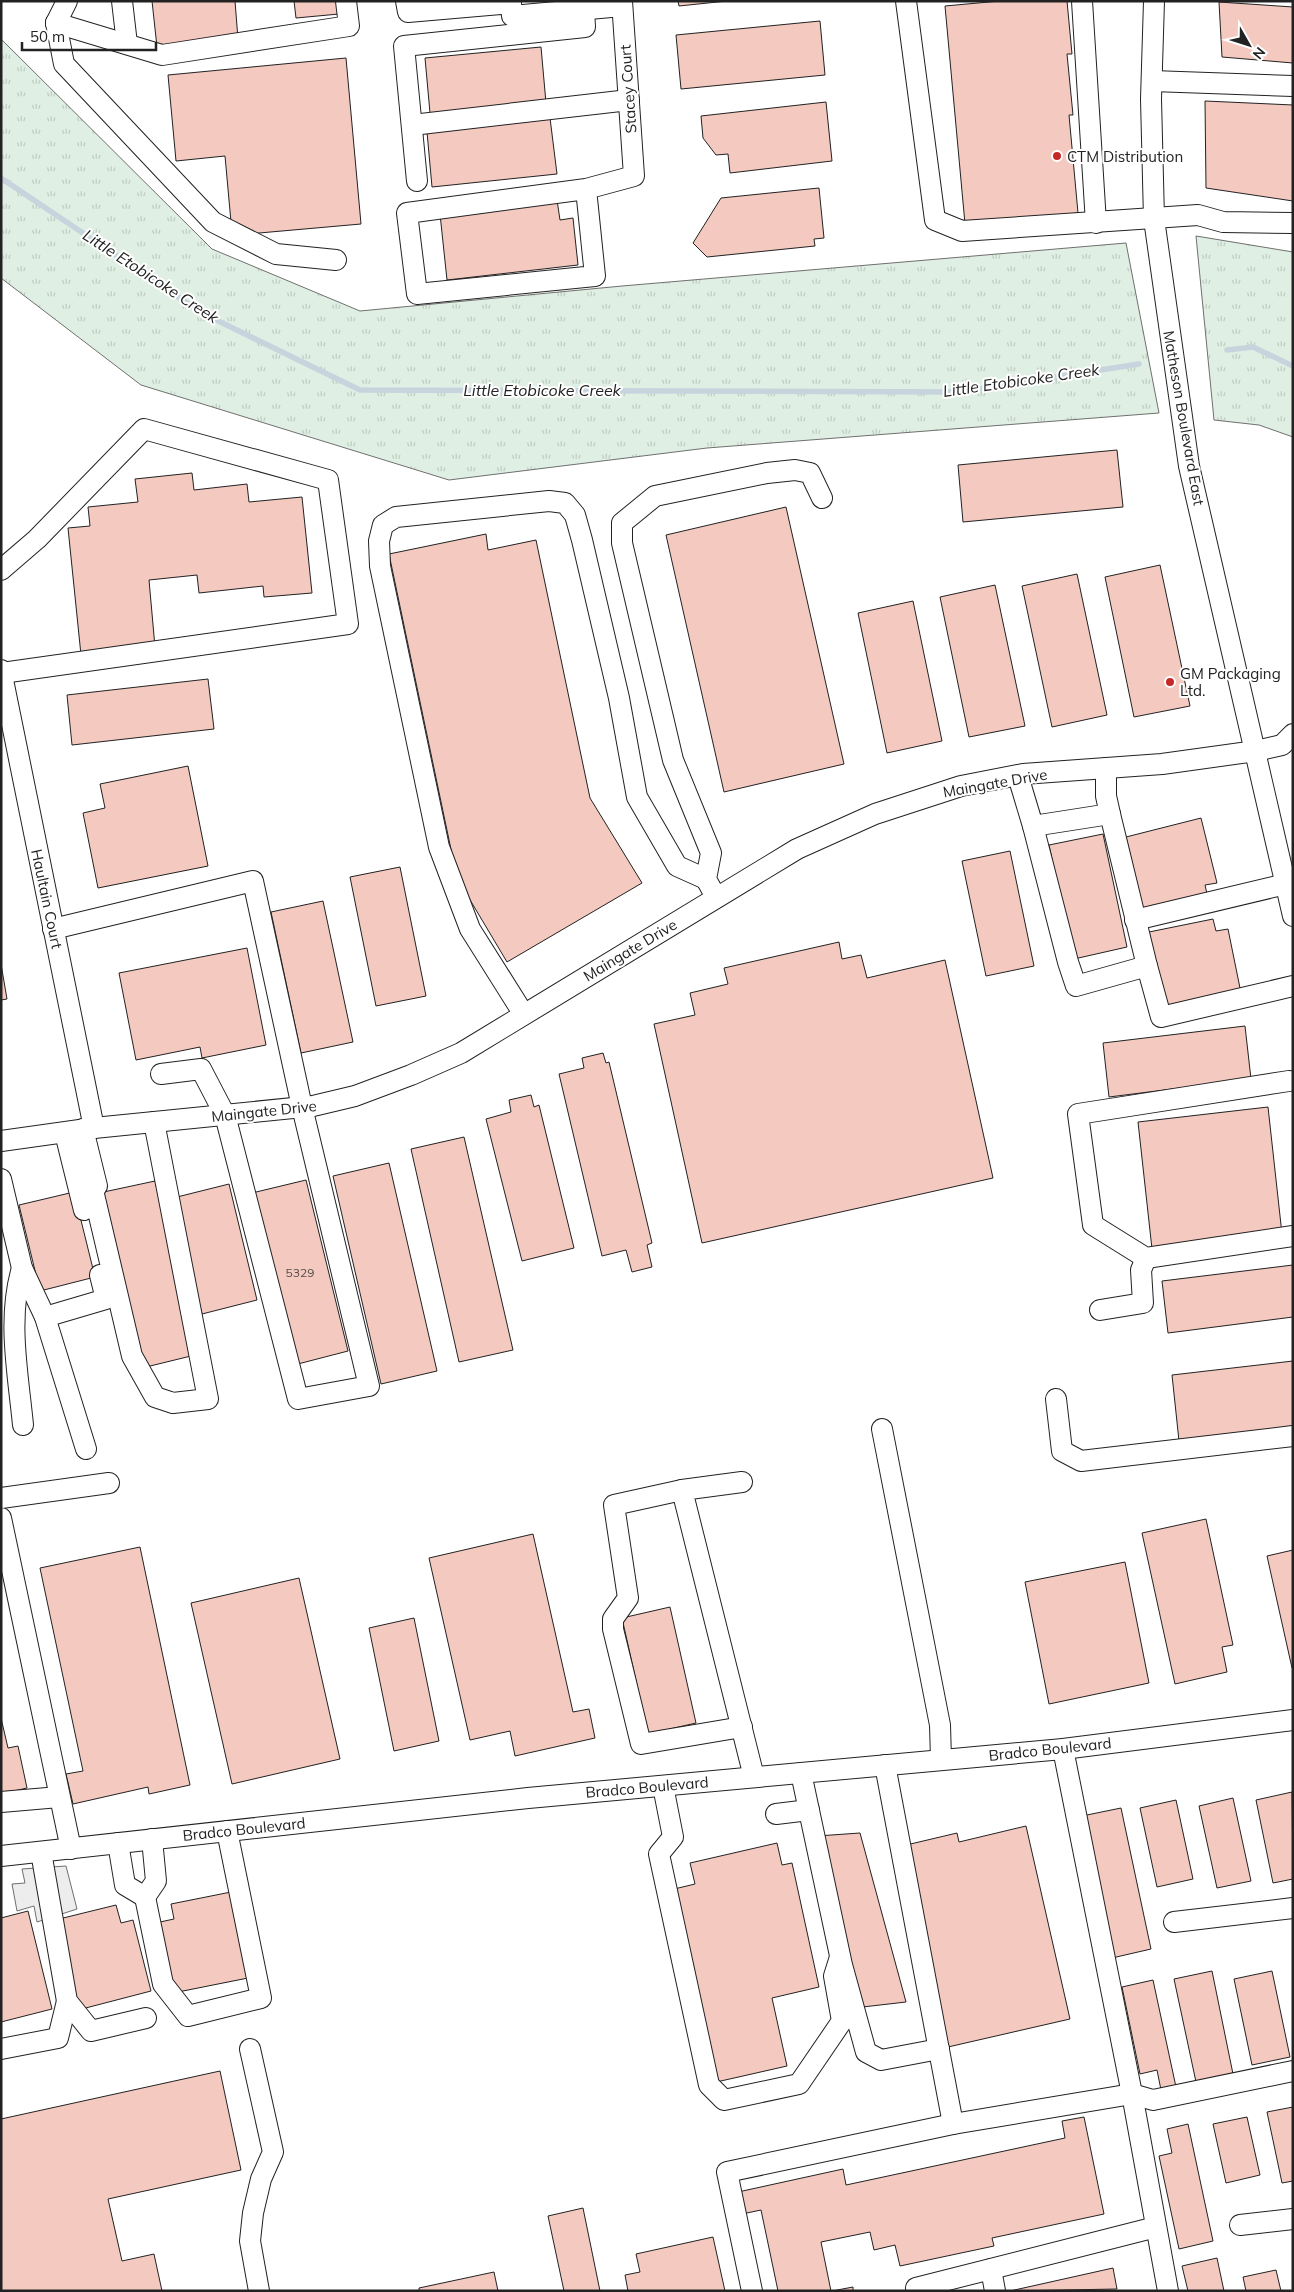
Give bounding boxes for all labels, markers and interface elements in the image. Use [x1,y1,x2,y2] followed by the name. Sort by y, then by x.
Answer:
[22,20,156,52] scale bar
[1224,20,1274,70] north arrow
[30,27,65,46] text: 50 m
[1249,43,1269,63] text: N
[615,44,641,134] street label: Stacey Court
[1067,147,1183,166] place label: CTM Distribution
[1051,150,1063,162] marker: CTM Distribution
[79,225,223,328] water label: Little Etobicoke Creek
[1159,329,1209,507] street label: Matheson Boulevard East
[942,359,1101,401] water label: Little Etobicoke Creek
[463,380,622,400] water label: Little Etobicoke Creek
[1180,664,1281,700] place label: GM Packaging Ltd.
[1164,676,1176,688] marker: GM Packaging Ltd.
[941,764,1049,802] street label: Maingate Drive
[27,847,67,951] street label: Haultain Court
[580,915,680,985] street label: Maingate Drive
[210,1096,318,1126] street label: Maingate Drive
[286,1265,314,1280] house number: 5329
[988,1733,1112,1765] street label: Bradco Boulevard
[585,1772,709,1802] street label: Bradco Boulevard
[182,1813,306,1845] street label: Bradco Boulevard

